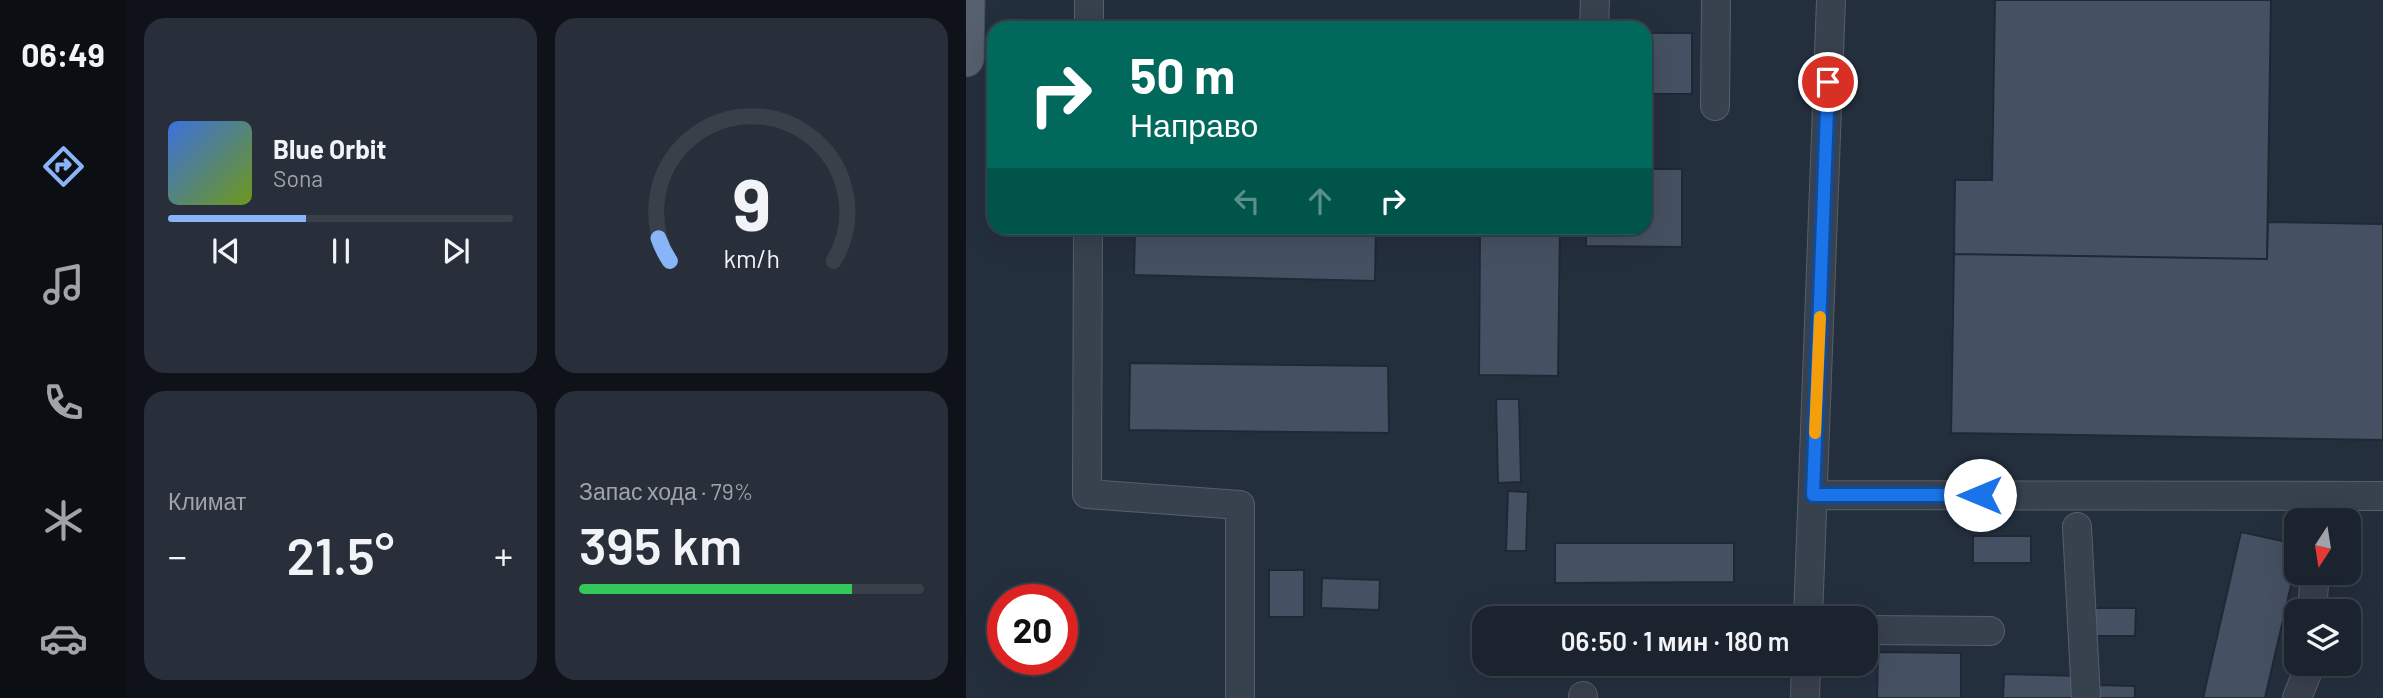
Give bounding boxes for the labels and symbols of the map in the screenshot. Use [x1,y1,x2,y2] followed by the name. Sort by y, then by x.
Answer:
[1798,52,1858,112] pin
[1943,458,2017,532] position arrow
[2284,508,2361,584] north arrow
[987,584,1078,675] speed limit sign: 20

